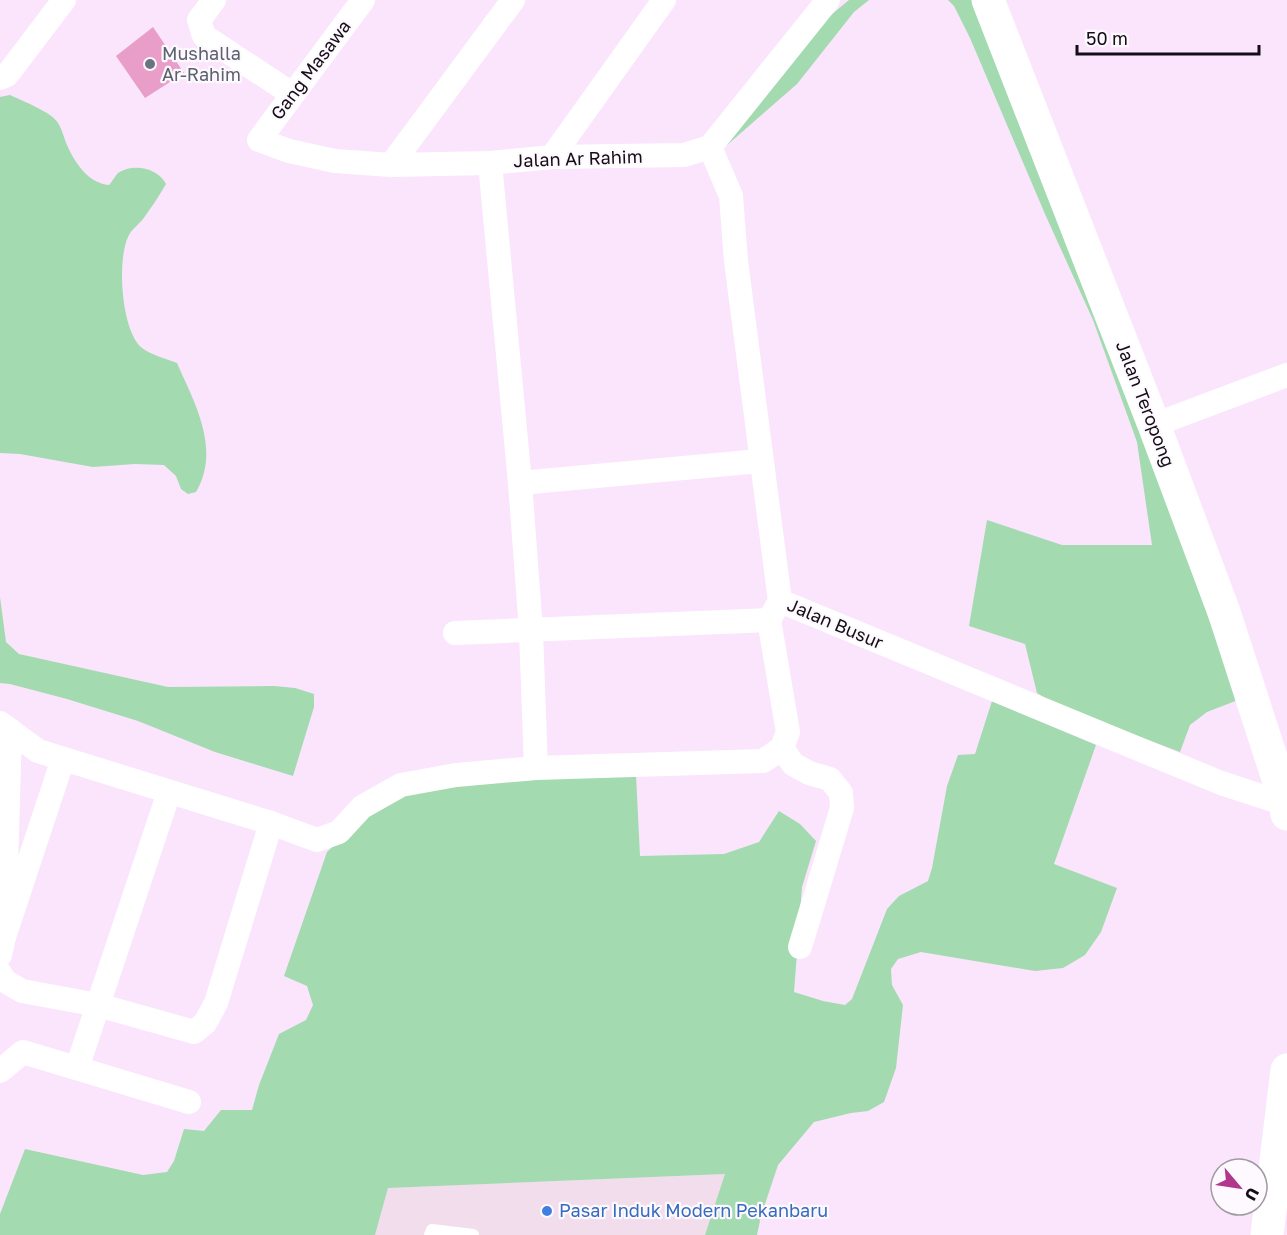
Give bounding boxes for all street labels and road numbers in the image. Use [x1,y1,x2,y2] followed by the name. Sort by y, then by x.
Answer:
[266,15,355,124] street label: Gang Masawa
[513,145,643,171] street label: Jalan Ar Rahim
[1112,337,1180,470] street label: Jalan Teropong
[784,593,887,653] street label: Jalan Busur

